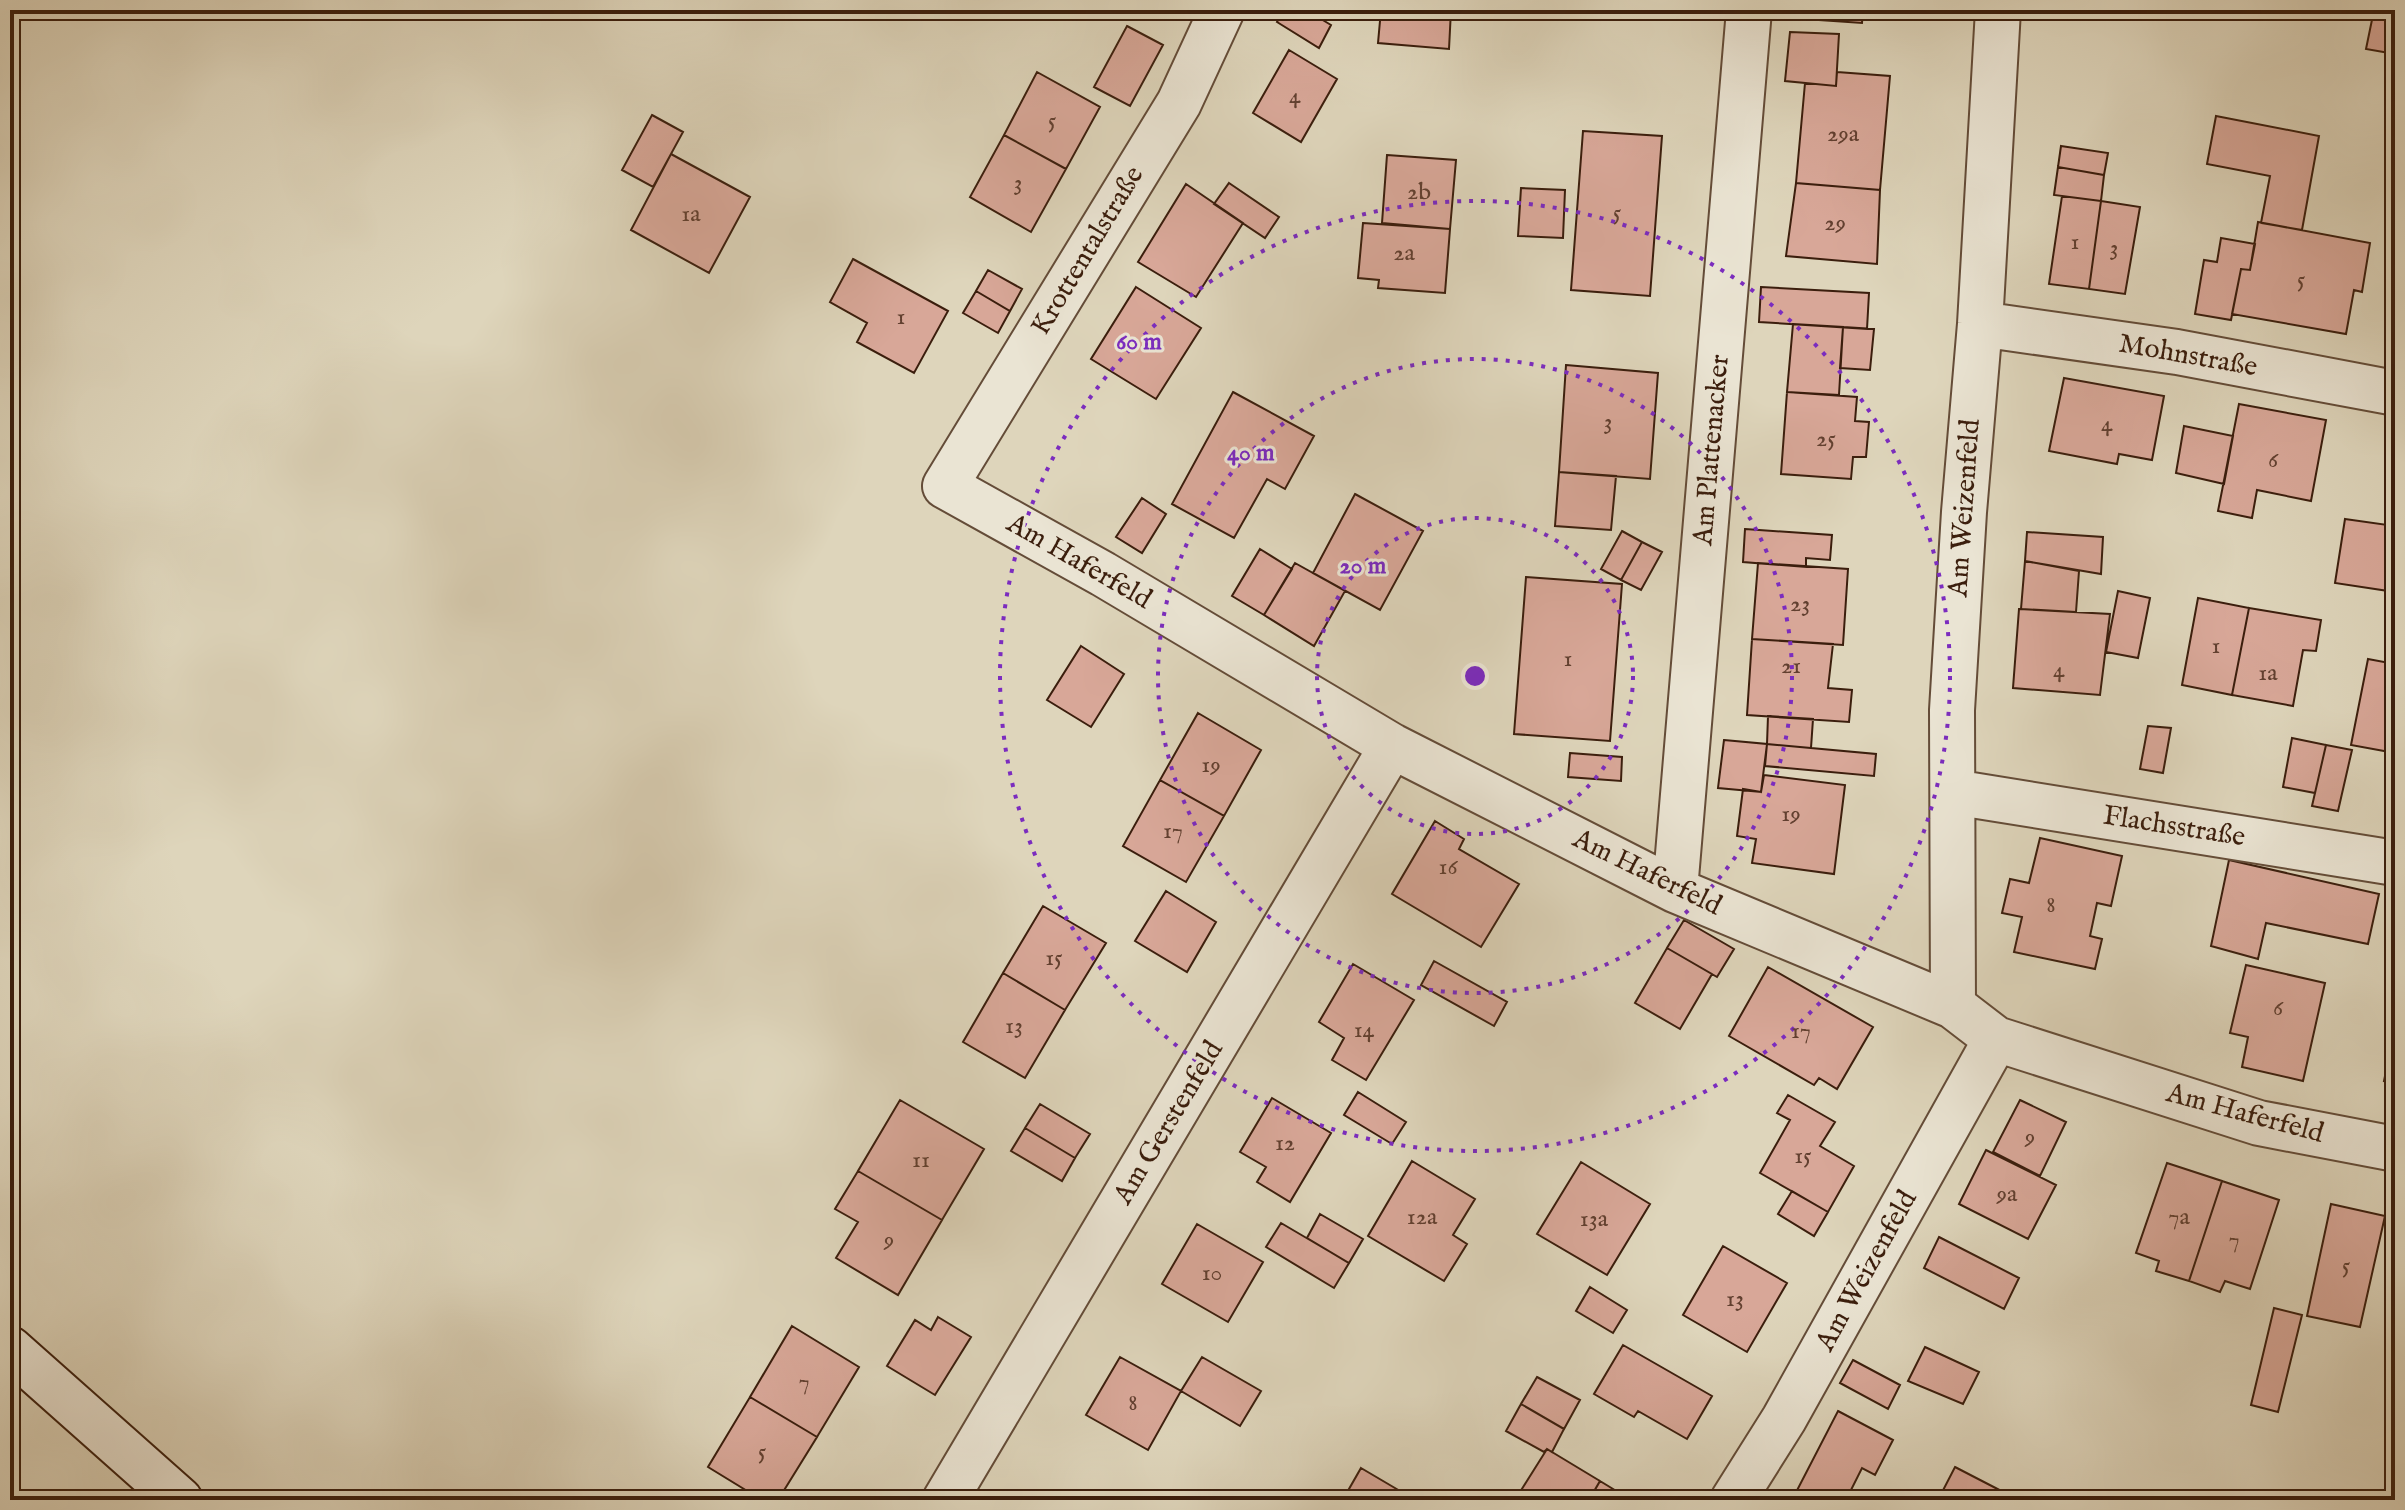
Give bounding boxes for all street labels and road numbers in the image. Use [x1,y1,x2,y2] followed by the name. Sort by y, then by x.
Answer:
[1024,160,1152,342] street label: Krottentalstraße
[2116,327,2260,385] street label: Mohnstraße
[1686,353,1738,548] street label: Am Plattenacker
[1941,418,1989,599] street label: Am Weizenfeld
[999,506,1158,618] street label: Am Haferfeld
[2100,798,2248,856] street label: Flachsstraße
[1566,821,1727,924] street label: Am Haferfeld
[1106,1035,1232,1212] street label: Am Gerstenfeld
[2162,1076,2328,1152] street label: Am Haferfeld
[1808,1184,1926,1358] street label: Am Weizenfeld

